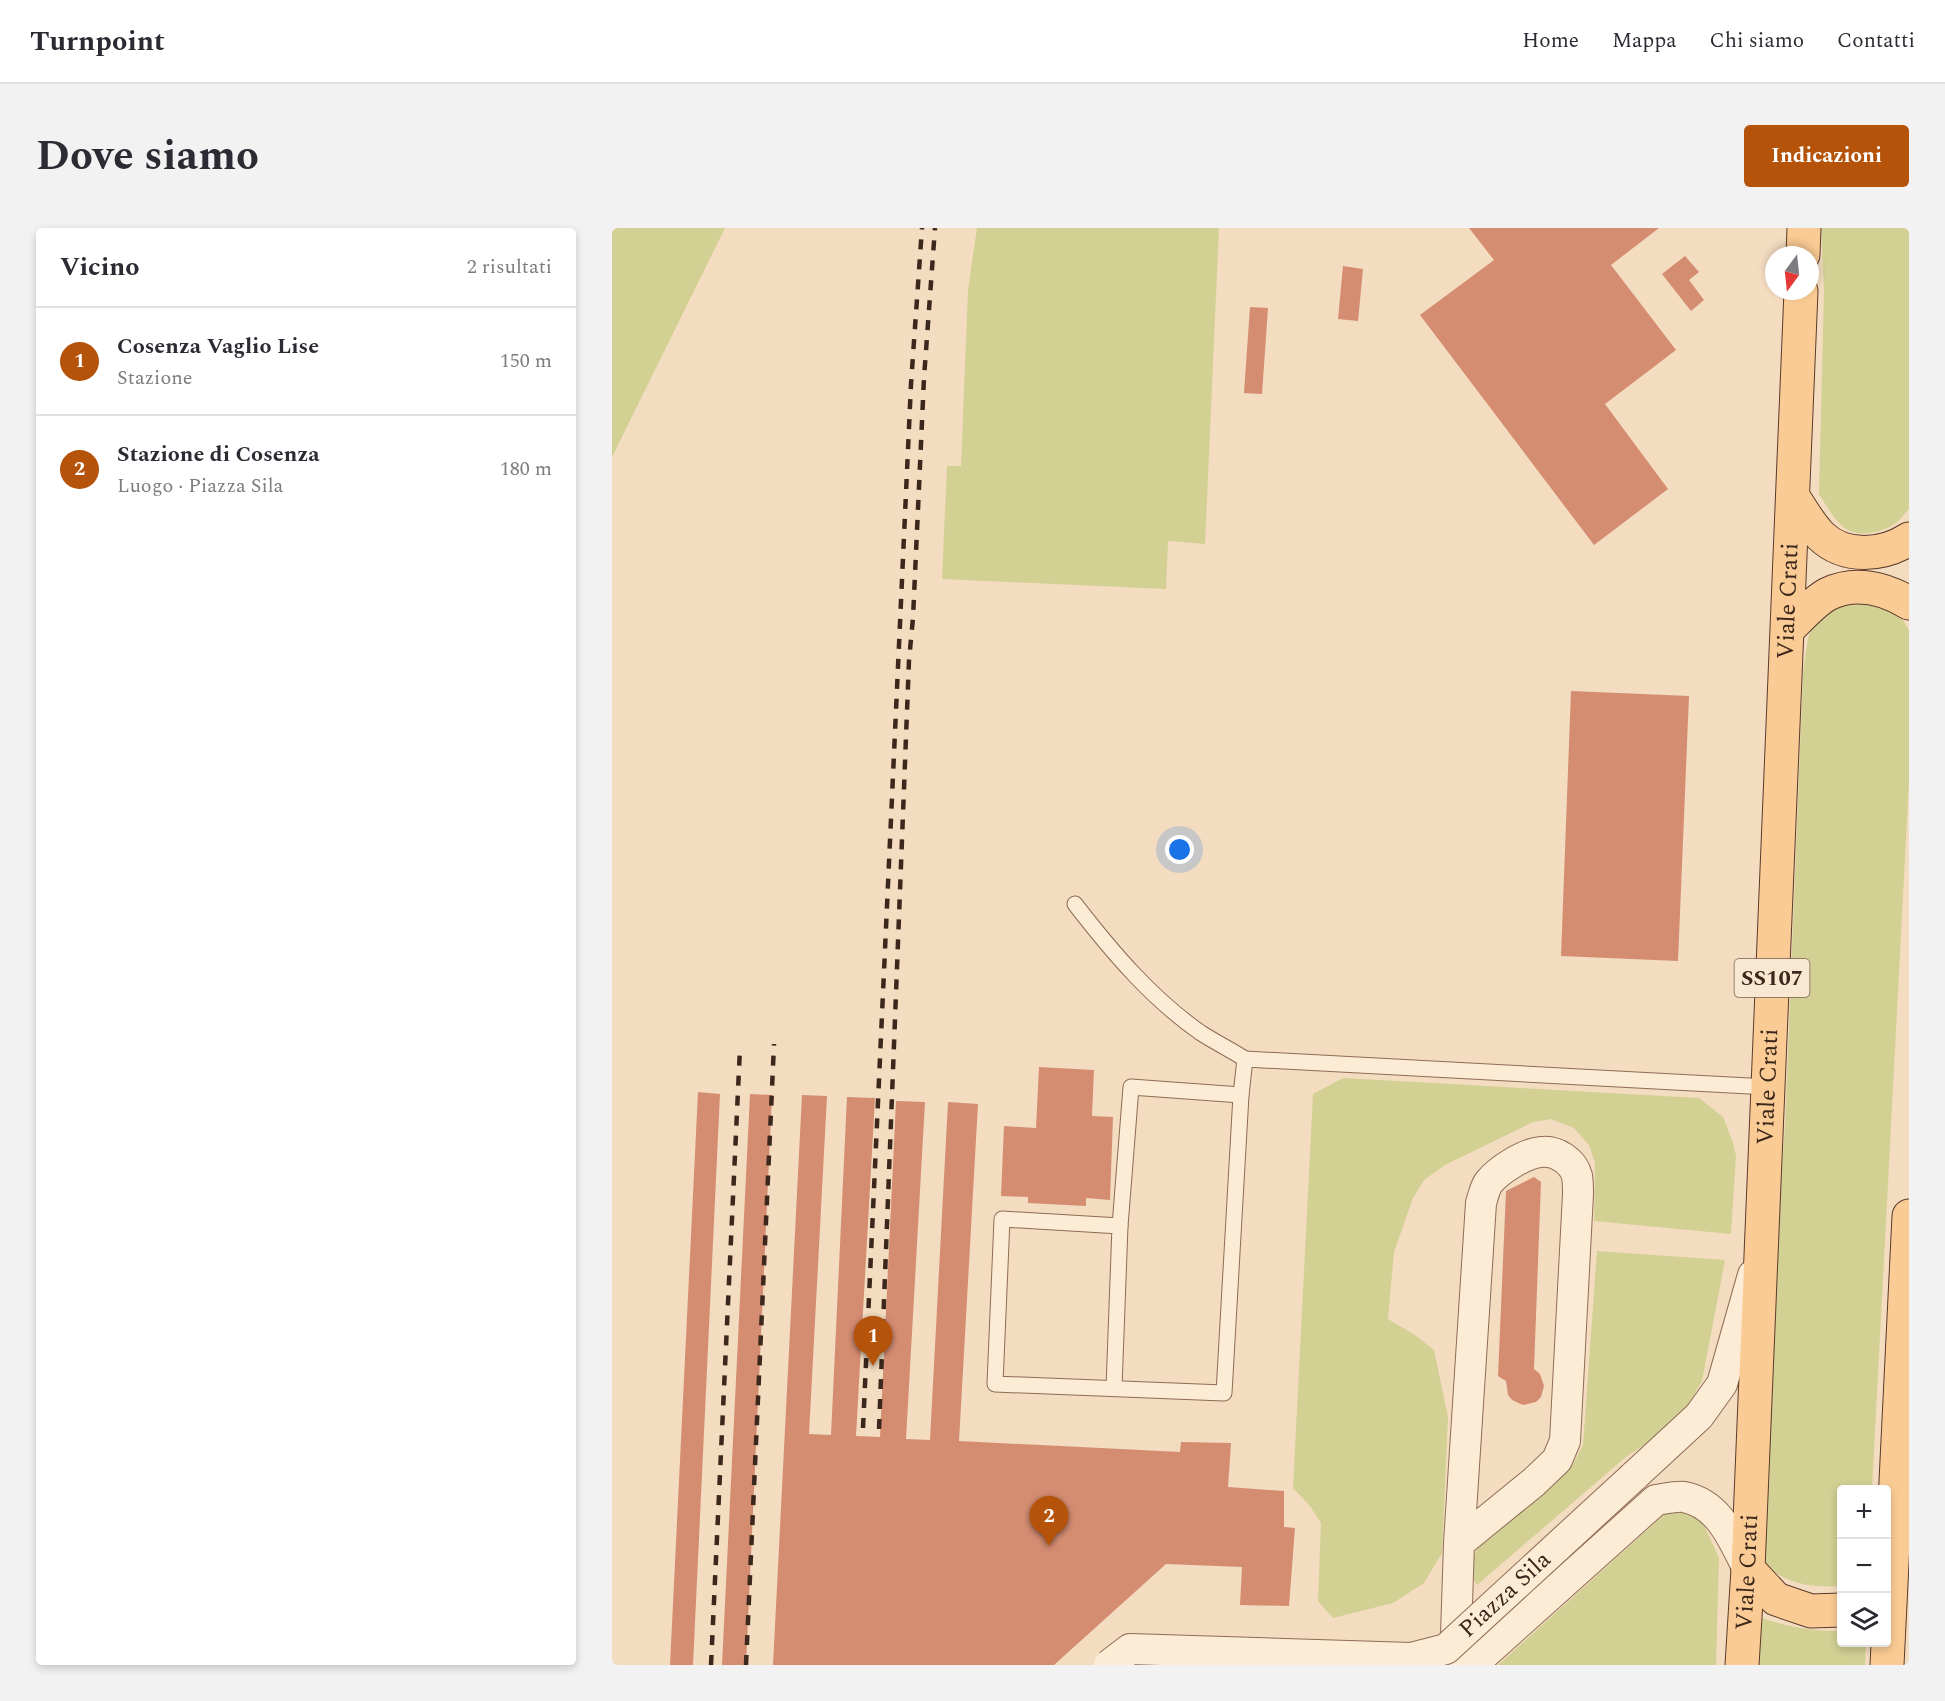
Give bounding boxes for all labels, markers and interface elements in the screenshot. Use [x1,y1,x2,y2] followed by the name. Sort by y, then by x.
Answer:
[30,20,165,63] text: Turnpoint
[1522,25,1579,57] text: Home
[1612,25,1677,57] text: Mappa
[1710,25,1804,57] text: Chi siamo
[1837,25,1915,57] text: Contatti
[36,125,259,188] text: Dove siamo
[1744,125,1909,187] button: Indicazioni
[1765,246,1819,300] north arrow
[60,247,140,287] text: Vicino
[467,252,552,282] text: 2 risultati
[117,330,319,363] text: Cosenza Vaglio Lise
[74,346,85,376] text: 1
[500,346,552,376] text: 150 m
[117,363,193,393] text: Stazione
[117,438,320,471] text: Stazione di Cosenza
[74,454,85,484] text: 2
[500,454,552,484] text: 180 m
[117,471,283,501] text: Luogo · Piazza Sila
[1768,542,1809,660] street label: Viale Crati
[1165,835,1194,864] your location
[1734,959,1810,997] road number: SS107
[1748,1028,1788,1146] street label: Viale Crati
[854,1316,892,1366] pin: 1
[1837,1485,1891,1647] map controls
[1837,1485,1891,1539] button: +
[1030,1496,1068,1546] pin: 2
[1726,1513,1768,1631] street label: Viale Crati
[1837,1539,1891,1593] button: −
[1451,1543,1560,1647] street label: Piazza Sila
[1837,1593,1891,1647] button: layers

